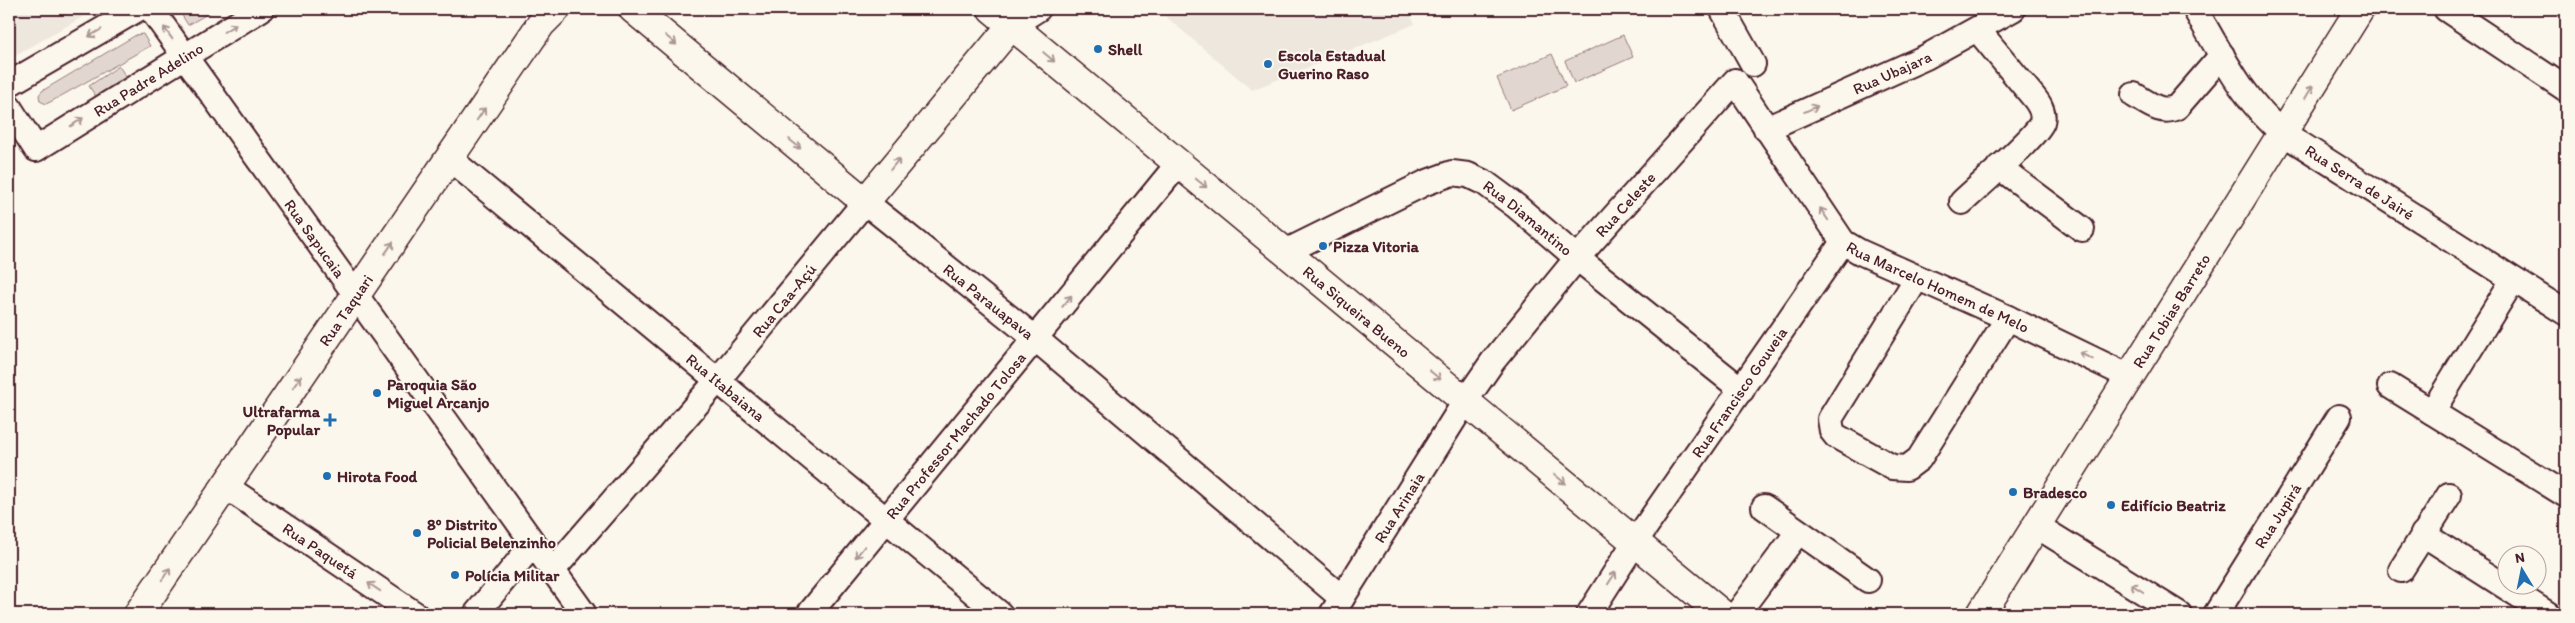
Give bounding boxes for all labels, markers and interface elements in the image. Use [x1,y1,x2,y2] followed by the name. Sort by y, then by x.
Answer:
[223,23,237,34] one-way arrow
[163,26,173,40] one-way arrow
[89,29,103,39] one-way arrow
[664,34,677,45] one-way arrow
[90,38,206,120] street label: Rua Padre Adelino
[1108,40,1143,59] place label: Shell
[1092,43,1104,55] marker: Shell
[1278,46,1386,83] place label: Escola Estadual Guerino Raso
[1850,46,1935,98] street label: Rua Ubajara
[1042,51,1055,63] one-way arrow
[1262,58,1274,70] marker: Escola Estadual Guerino Raso
[2304,85,2314,99] one-way arrow
[1803,104,1818,114] one-way arrow
[476,107,486,121] one-way arrow
[69,117,83,127] one-way arrow
[789,139,802,150] one-way arrow
[2302,140,2418,223] street label: Rua Serra de Jairé
[890,158,901,171] one-way arrow
[1591,168,1659,241] street label: Rua Celeste
[1480,176,1577,260] street label: Rua Diamantino
[1194,177,1207,188] one-way arrow
[281,195,350,282] street label: Rua Sapucaia
[1819,208,1829,222] one-way arrow
[1333,237,1420,256] place label: Pizza Vitoria
[1843,237,2032,336] street label: Rua Marcelo Homem de Melo
[1317,240,1329,252] marker: Pizza Vitoria
[384,241,394,255] one-way arrow
[2128,250,2214,371] street label: Rua Tobias Barreto
[748,259,820,341] street label: Rua Caa-Açú
[940,259,1038,343] street label: Rua Parauapava
[1299,261,1415,362] street label: Rua Siqueira Bueno
[314,271,377,349] street label: Rua Taquari
[1062,295,1073,308] one-way arrow
[1687,322,1791,461] street label: Rua Francisco Gouveia
[882,348,1029,523] street label: Rua Professor Machado Tolosa
[682,349,770,426] street label: Rua Itabaiana
[2079,351,2094,360] one-way arrow
[1428,369,1441,380] one-way arrow
[292,375,302,389] one-way arrow
[387,375,490,413] place label: Paroquia São Miguel Arcanjo
[371,387,383,399] marker: Paroquia São Miguel Arcanjo
[243,402,321,440] place label: Ultrafarma Popular
[324,414,336,426] marker: Ultrafarma Popular
[337,467,418,486] place label: Hirota Food
[1370,468,1429,546] street label: Rua Arinaia
[321,470,333,482] marker: Hirota Food
[1553,473,1566,484] one-way arrow
[2250,479,2305,552] street label: Rua Jupirá
[2023,483,2087,502] place label: Bradesco
[2007,486,2019,498] marker: Bradesco
[2121,496,2226,515] place label: Edifício Beatriz
[2105,499,2117,511] marker: Edifício Beatriz
[427,515,556,552] place label: 8º Distrito Policial Belenzinho
[279,518,362,583] street label: Rua Paquetá
[411,527,423,539] marker: 8º Distrito Policial Belenzinho
[854,545,865,558] one-way arrow
[2498,546,2548,596] north arrow
[2514,548,2526,567] text: N
[465,566,560,585] place label: Polícia Militar
[161,567,171,581] one-way arrow
[449,569,461,581] marker: Polícia Militar
[1606,571,1617,585] one-way arrow
[368,582,382,592] one-way arrow
[2131,583,2145,593] one-way arrow

